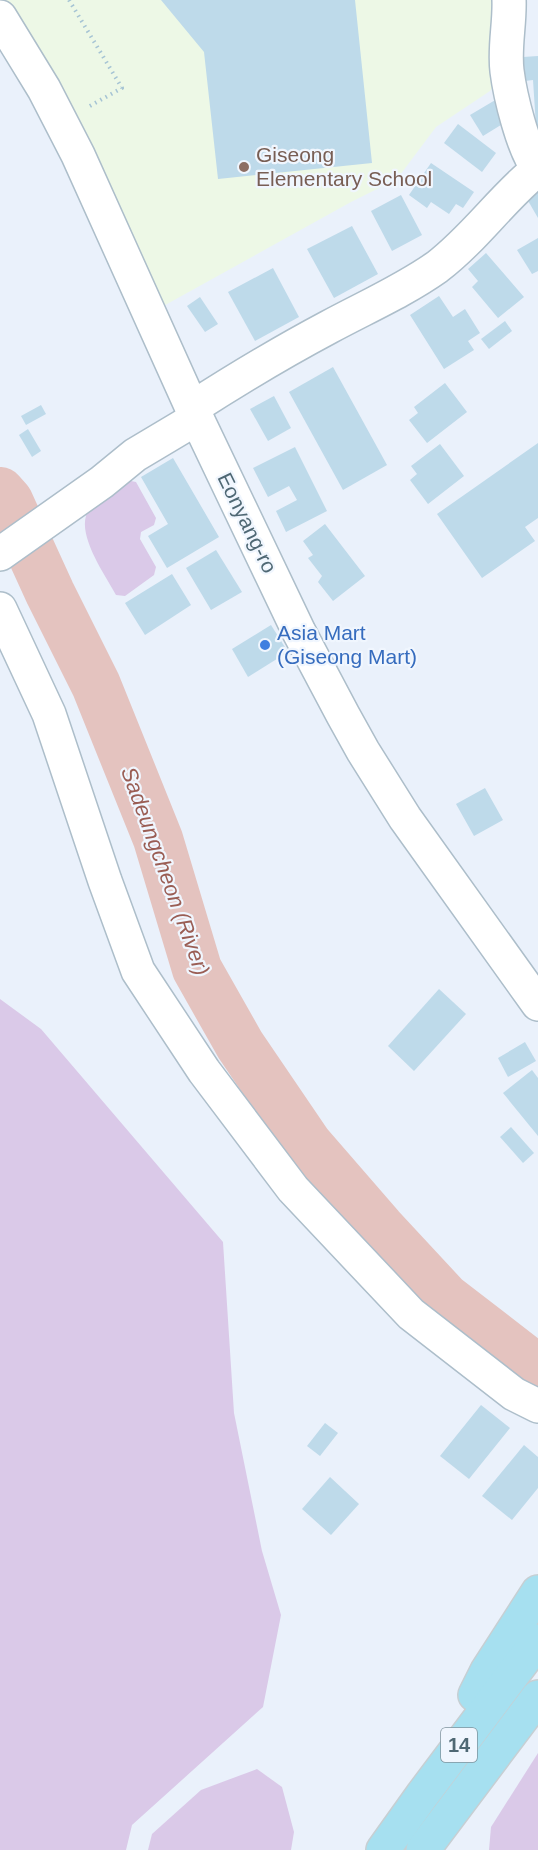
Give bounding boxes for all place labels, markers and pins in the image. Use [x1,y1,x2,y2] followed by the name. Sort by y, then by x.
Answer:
[256,143,432,190] place label: Giseong Elementary School
[237,160,251,174] marker: Giseong Elementary School
[277,621,417,668] place label: Asia Mart (Giseong Mart)
[258,638,272,652] marker: Asia Mart (Giseong Mart)

